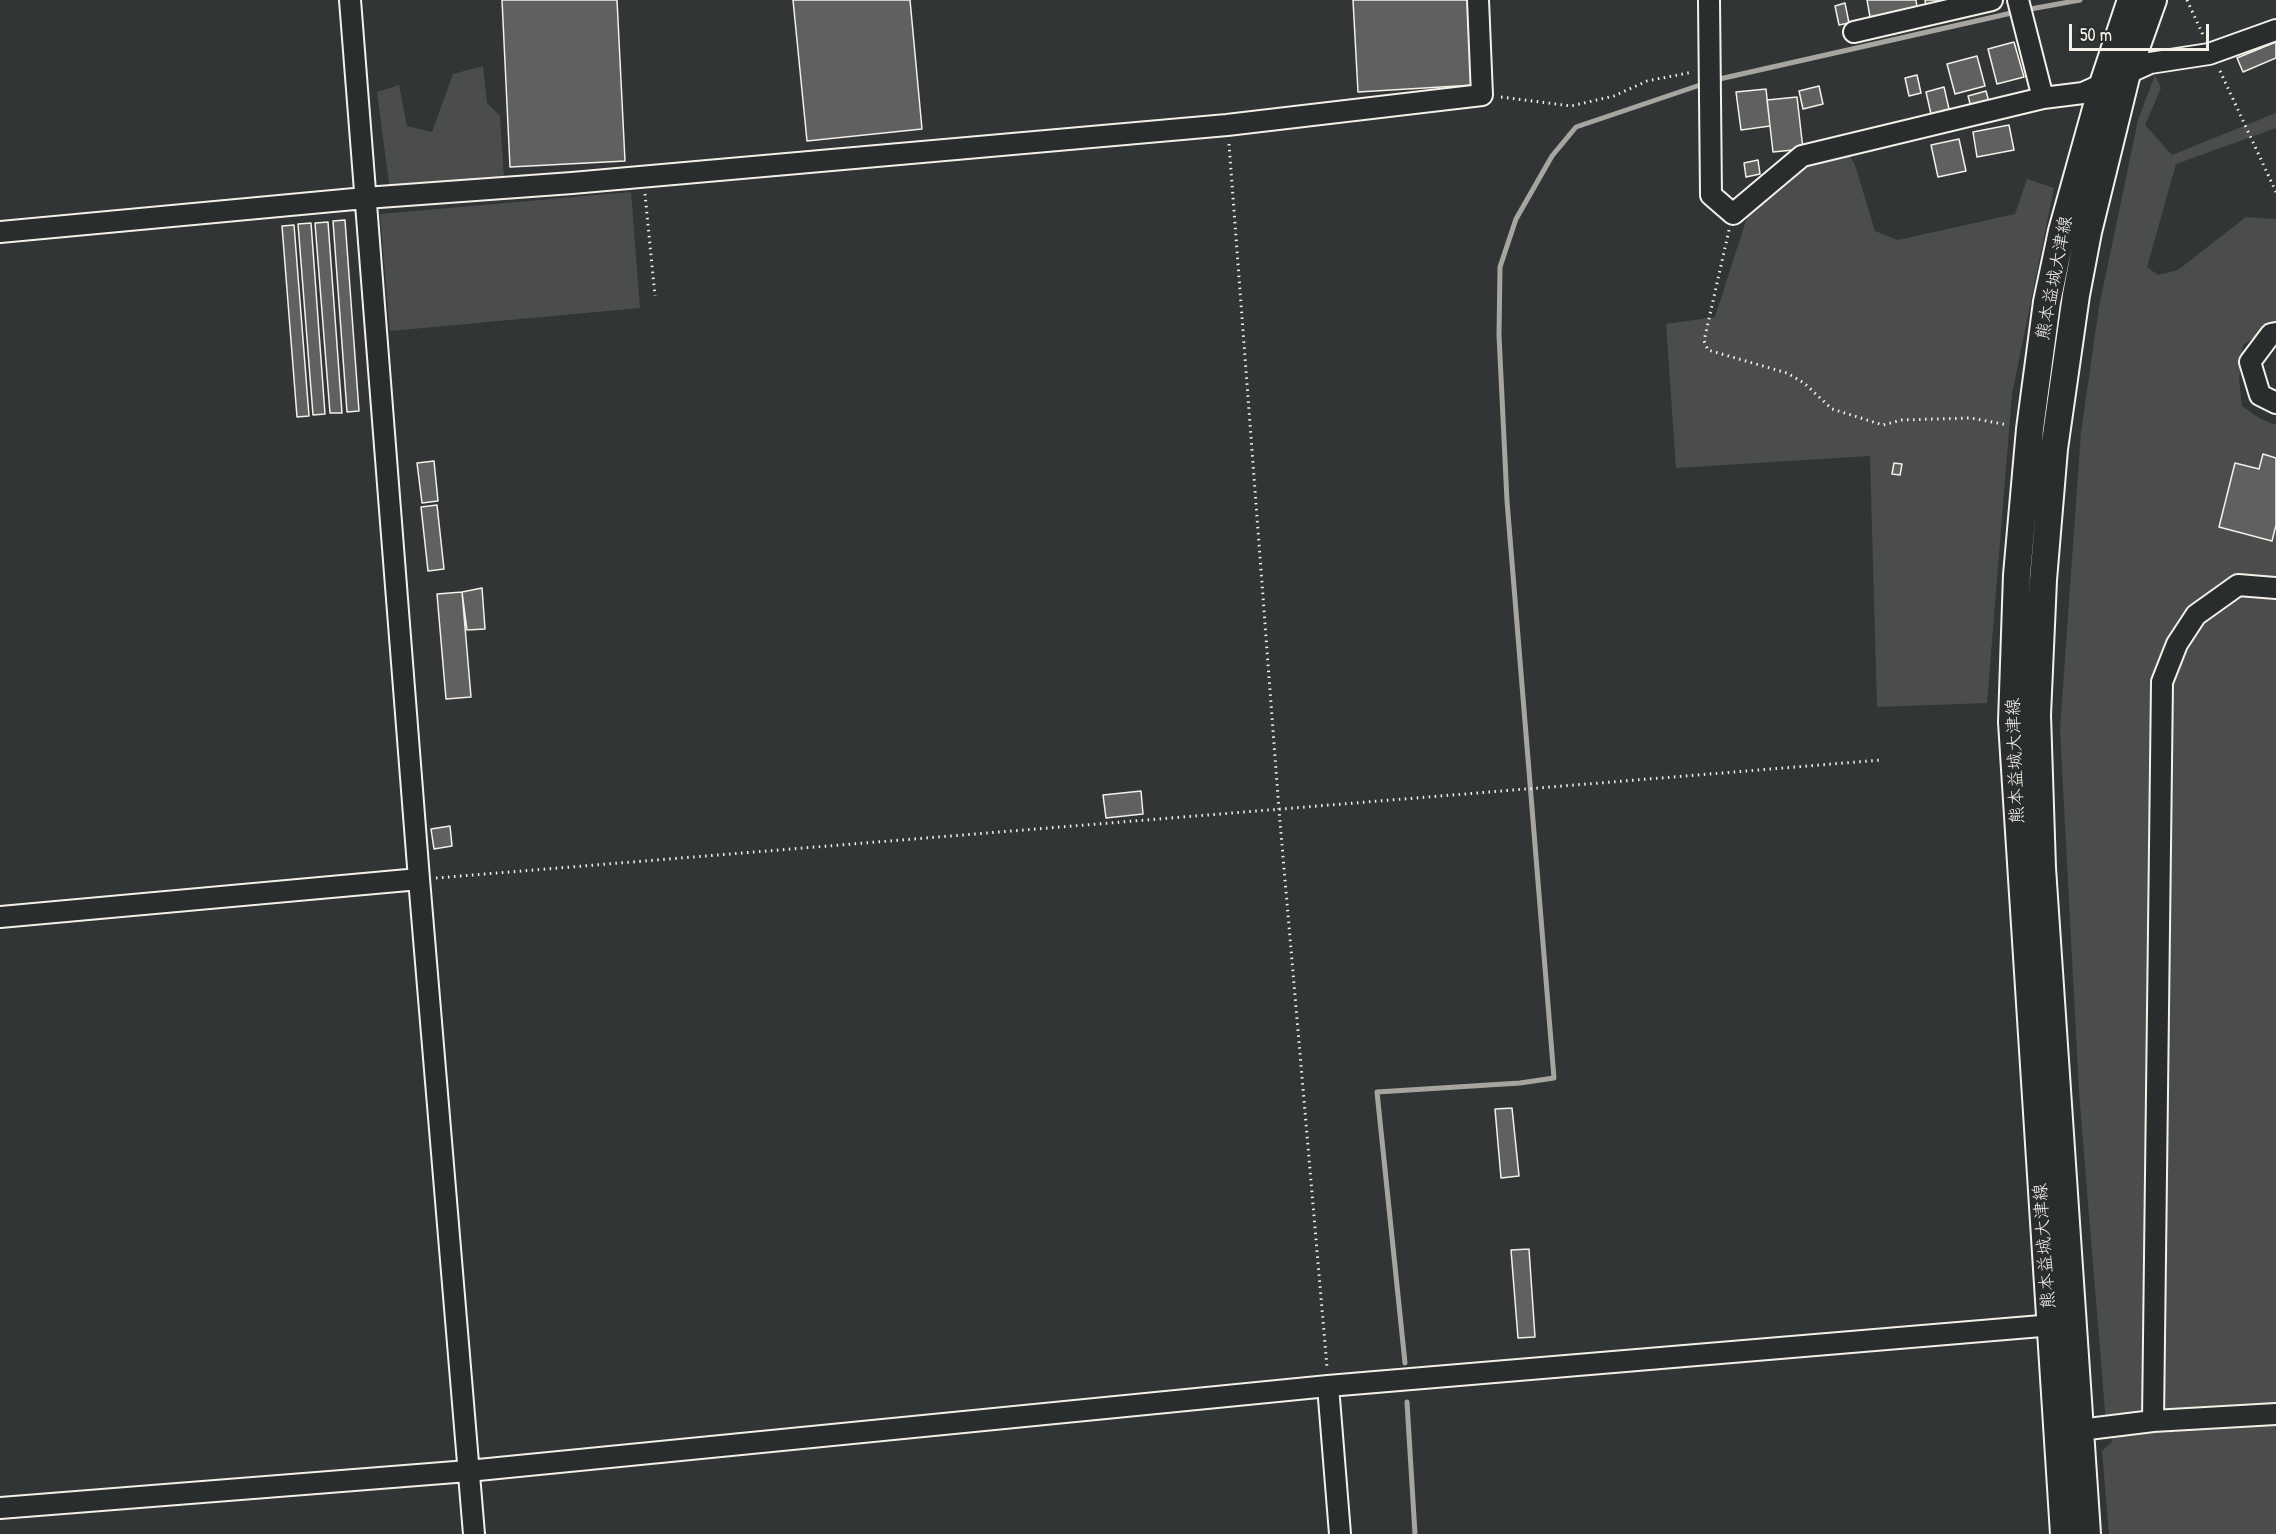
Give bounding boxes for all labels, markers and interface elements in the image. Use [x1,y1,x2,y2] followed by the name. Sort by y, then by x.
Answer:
[2072,12,2212,50] scale bar
[2080,22,2112,47] text: 50 m
[2032,214,2078,342] street label: 熊本益城大津線
[2003,698,2029,824] street label: 熊本益城大津線
[2030,1182,2060,1310] street label: 熊本益城大津線

